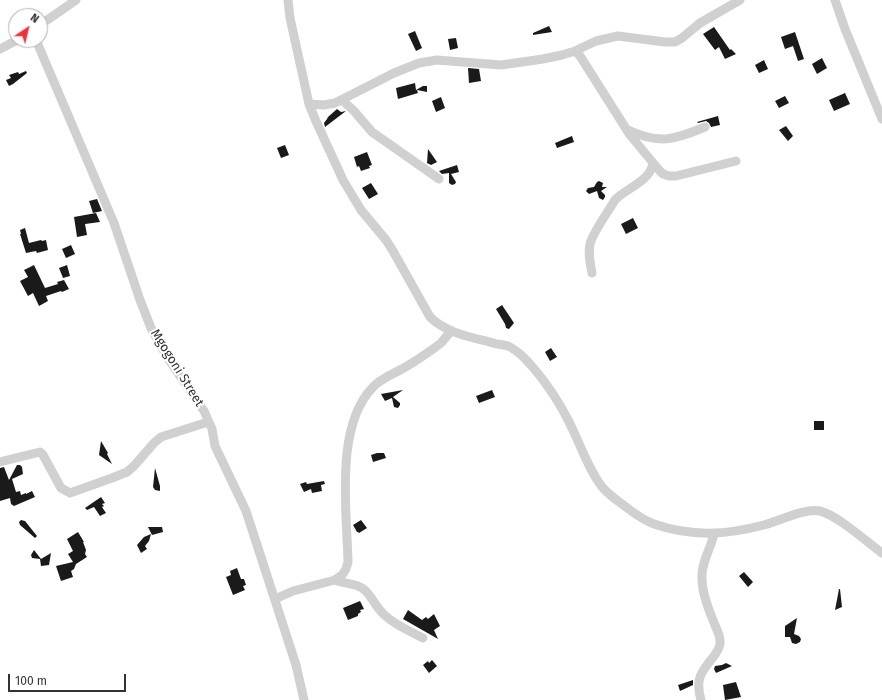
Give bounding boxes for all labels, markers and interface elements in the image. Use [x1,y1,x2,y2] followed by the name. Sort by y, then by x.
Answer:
[8,8,48,48] north arrow
[28,11,41,26] text: N
[147,326,207,410] street label: Mgogoni Street
[10,666,128,692] scale bar
[15,674,47,688] text: 100 m

